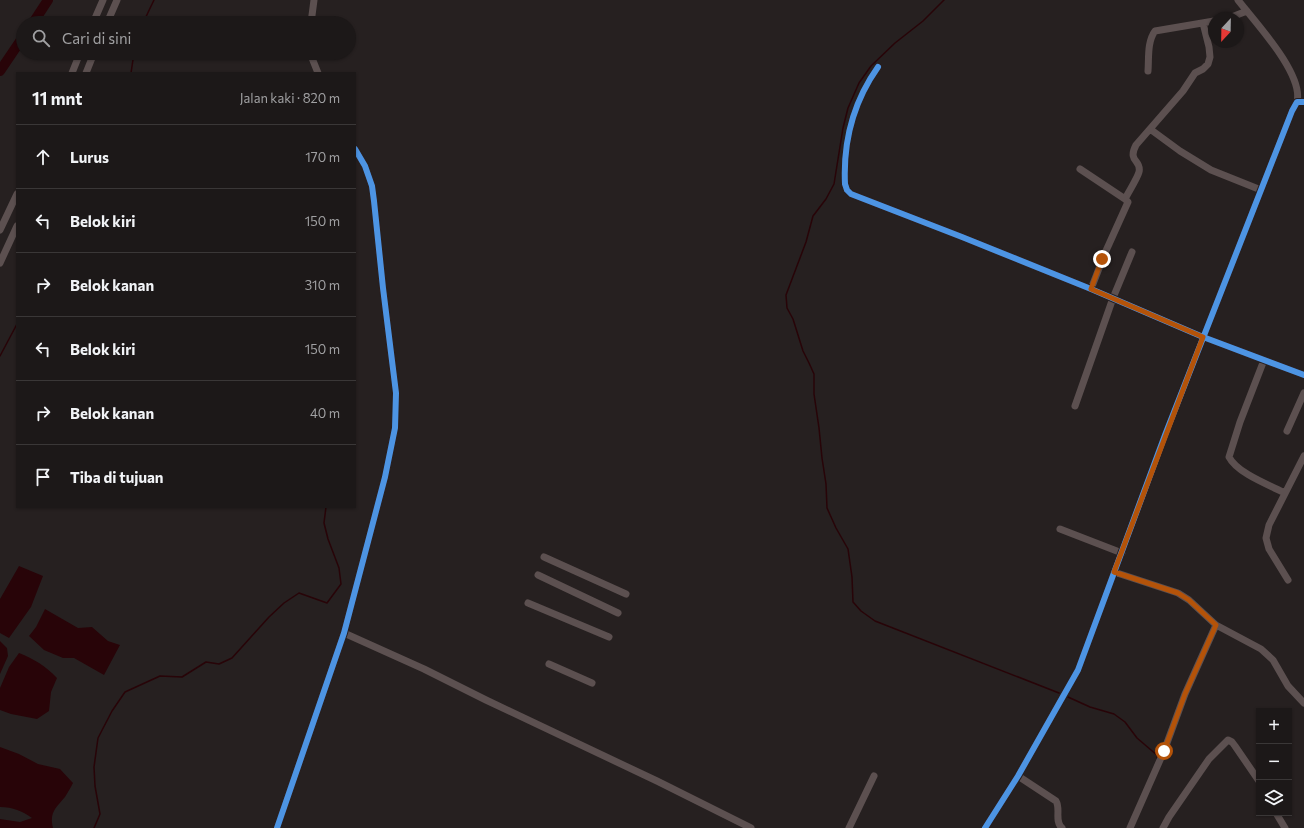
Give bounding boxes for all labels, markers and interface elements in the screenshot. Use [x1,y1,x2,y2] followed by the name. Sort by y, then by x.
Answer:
[1208,12,1244,48] north arrow
[16,16,356,60] search box
[30,27,52,49] icon: search
[62,29,131,47] text: Cari di sini
[32,88,82,109] text: 11 mnt
[240,90,340,106] text: Jalan kaki · 820 m
[32,146,54,168] icon: ahead
[70,148,109,166] text: Lurus
[305,149,340,165] text: 170 m
[32,210,54,232] icon: left
[70,212,136,230] text: Belok kiri
[305,213,340,229] text: 150 m
[1093,250,1111,268] route end
[32,274,54,296] icon: right
[70,276,154,294] text: Belok kanan
[305,277,340,293] text: 310 m
[32,338,54,360] icon: left
[70,340,136,358] text: Belok kiri
[305,341,340,357] text: 150 m
[32,402,54,424] icon: right
[70,404,154,422] text: Belok kanan
[310,405,340,421] text: 40 m
[32,466,54,488] icon: arrive
[70,468,164,486] text: Tiba di tujuan
[1256,708,1292,816] map controls
[1256,708,1292,744] button: +
[1155,742,1173,760] route start
[1256,744,1292,780] button: −
[1256,780,1292,816] button: layers

